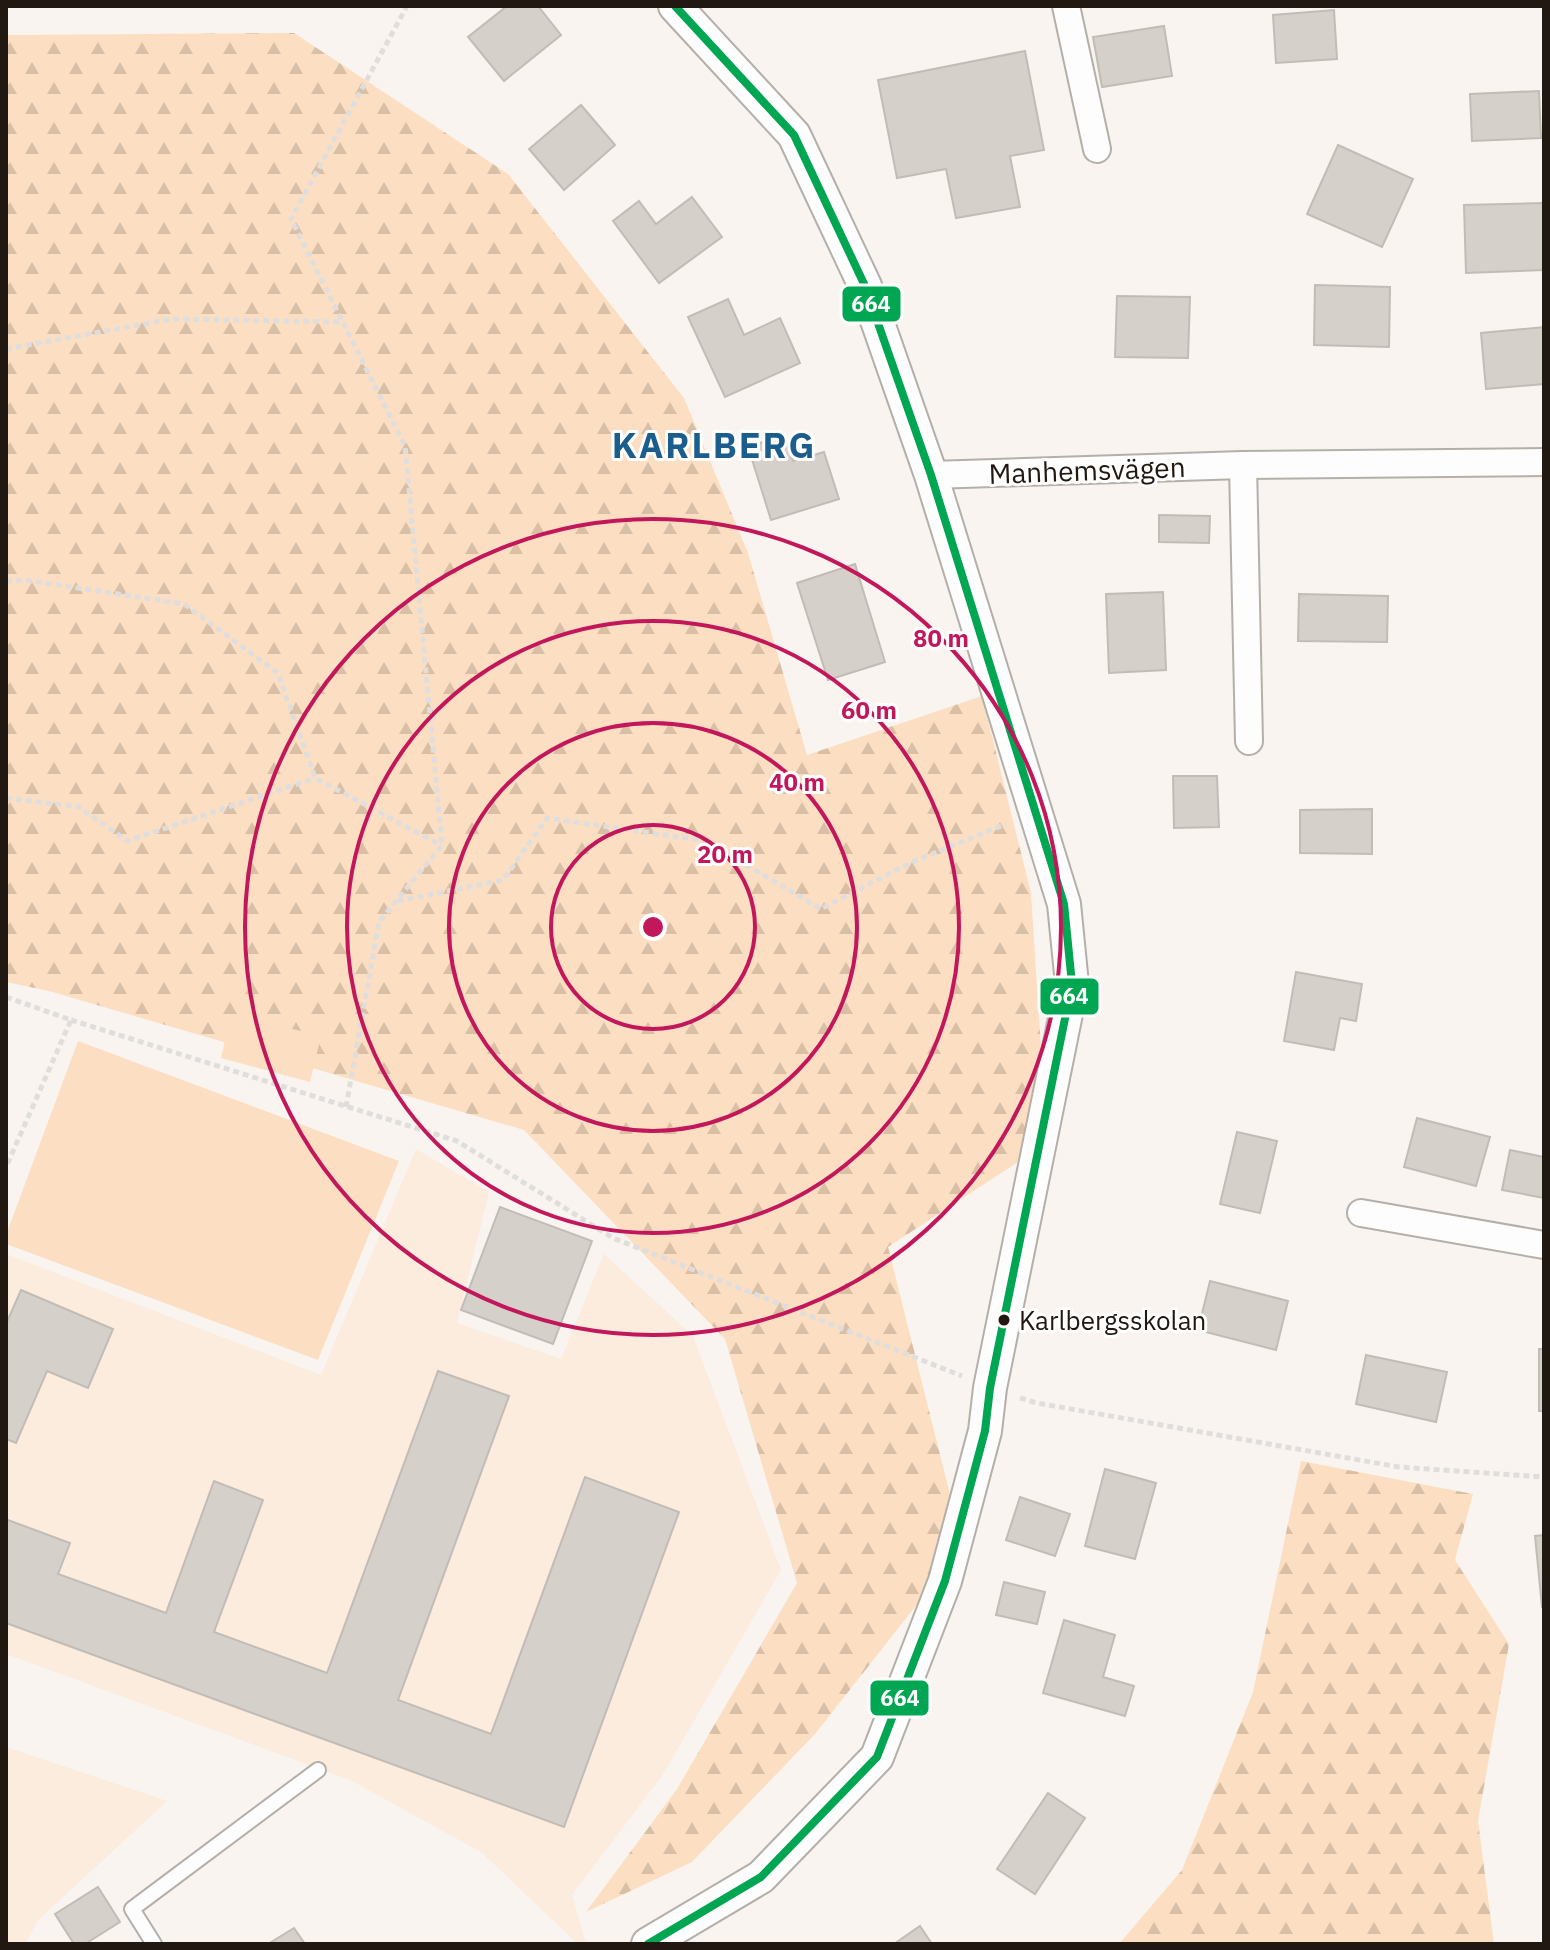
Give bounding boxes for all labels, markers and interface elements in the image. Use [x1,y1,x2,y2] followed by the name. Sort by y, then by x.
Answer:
[841,285,902,323] line badge: 664
[851,289,891,318] text: 664
[612,421,816,468] district label: KARLBERG
[988,448,1186,492] street label: Manhemsvägen
[913,622,969,654] text: 80 m
[841,694,897,726] text: 60 m
[769,766,825,798] text: 40 m
[697,838,753,870] text: 20 m
[639,913,667,941] centre of rings
[1039,977,1100,1016] line badge: 664
[1049,981,1089,1010] text: 664
[1019,1303,1206,1337] place label: Karlbergsskolan
[996,1312,1012,1328] marker: Karlbergsskolan
[869,1679,930,1717] line badge: 664
[880,1683,920,1712] text: 664

